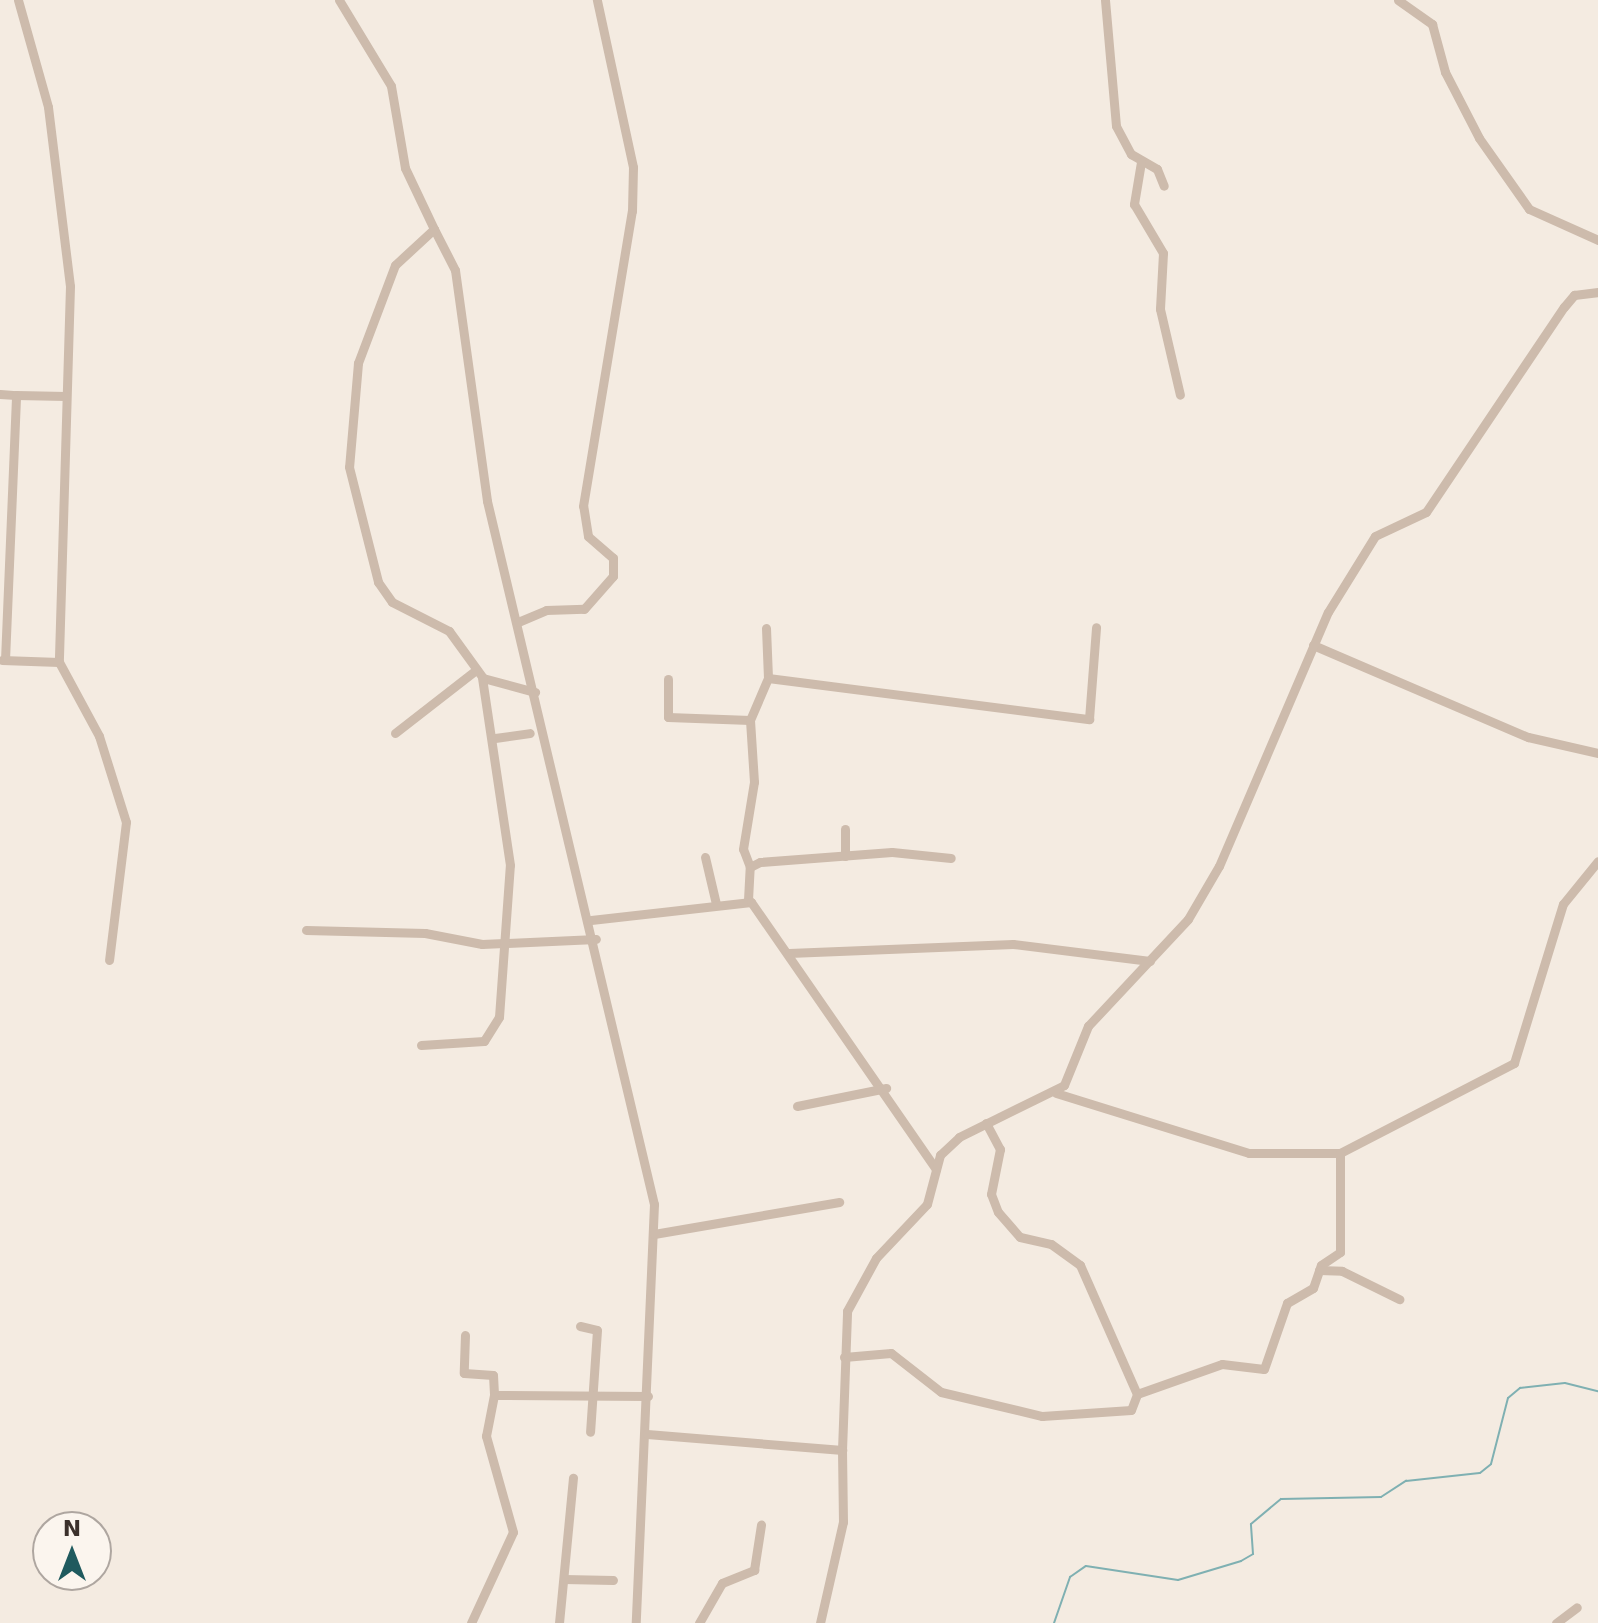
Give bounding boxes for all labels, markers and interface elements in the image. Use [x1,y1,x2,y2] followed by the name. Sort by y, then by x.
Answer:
[32,1511,112,1591] north arrow
[63,1516,81,1541] text: N

